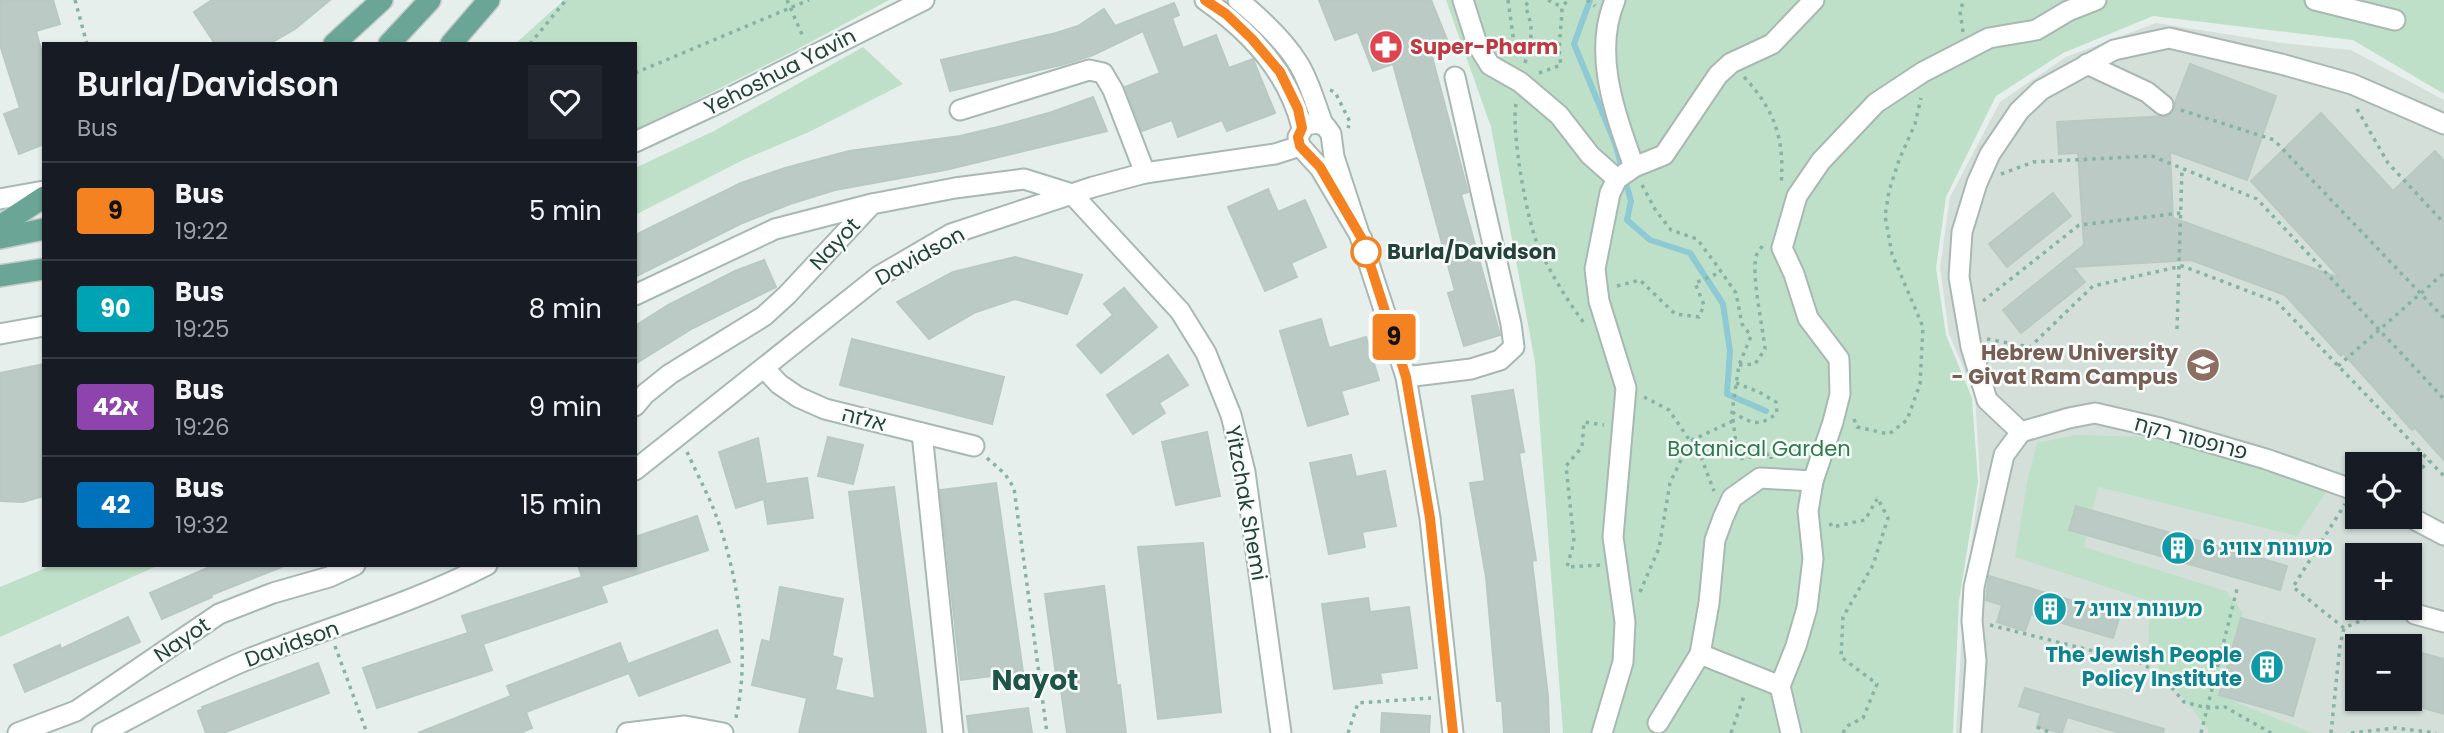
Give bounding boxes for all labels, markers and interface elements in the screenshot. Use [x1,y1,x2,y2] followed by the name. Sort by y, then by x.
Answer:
[699,21,861,122] street label: Yehoshua Yavin
[1367,28,1405,66] pharmacy icon: Super-Pharm
[1410,32,1558,61] place label: Super-Pharm
[77,61,339,108] text: Burla/Davidson
[528,65,602,139] button: heart
[77,112,118,144] text: Bus
[175,176,224,212] text: Bus
[529,193,602,229] text: 5 min
[108,194,123,227] text: 9
[803,211,866,276] street label: Nayot
[175,215,228,247] text: 19:22
[870,219,970,292] street label: Davidson
[1351,237,1381,267] marker: Burla/Davidson
[1387,237,1556,266] place label: Burla/Davidson
[175,274,224,310] text: Bus
[529,291,602,327] text: 8 min
[100,292,131,325] text: 90
[175,313,229,345] text: 19:25
[1371,314,1417,360] line badge: 9
[1387,320,1401,353] text: 9
[1952,338,2179,391] place label: Hebrew University - Givat Ram Campus
[2184,346,2222,384] school or university icon: Hebrew University - Givat Ram Campus
[175,372,224,408] text: Bus
[529,389,602,425] text: 9 min
[92,390,139,423] text: 42א
[839,399,889,438] street label: אלזה
[2131,408,2251,467] street label: פרופסור רקח
[175,411,230,443] text: 19:26
[1219,423,1274,583] street label: Yitzchak Shemi
[1667,434,1851,463] park label: Botanical Garden
[2345,452,2422,711] map controls
[2345,452,2422,529] button: locate
[175,470,224,506] text: Bus
[521,487,602,523] text: 15 min
[101,488,130,521] text: 42
[175,509,229,541] text: 19:32
[2159,529,2197,567] building icon: מעונות צוויג 6
[2202,533,2333,562] place label: מעונות צוויג 6
[2345,543,2422,620] button: +
[2031,590,2069,628] building icon: מעונות צוויג 7
[2074,594,2202,623] place label: מעונות צוויג 7
[148,610,215,669] street label: Nayot
[241,613,343,674] street label: Davidson
[2345,634,2422,711] button: −
[2045,640,2242,693] place label: The Jewish People Policy Institute
[2248,648,2286,686] building icon: The Jewish People Policy Institute
[992,661,1078,700] district label: Nayot

